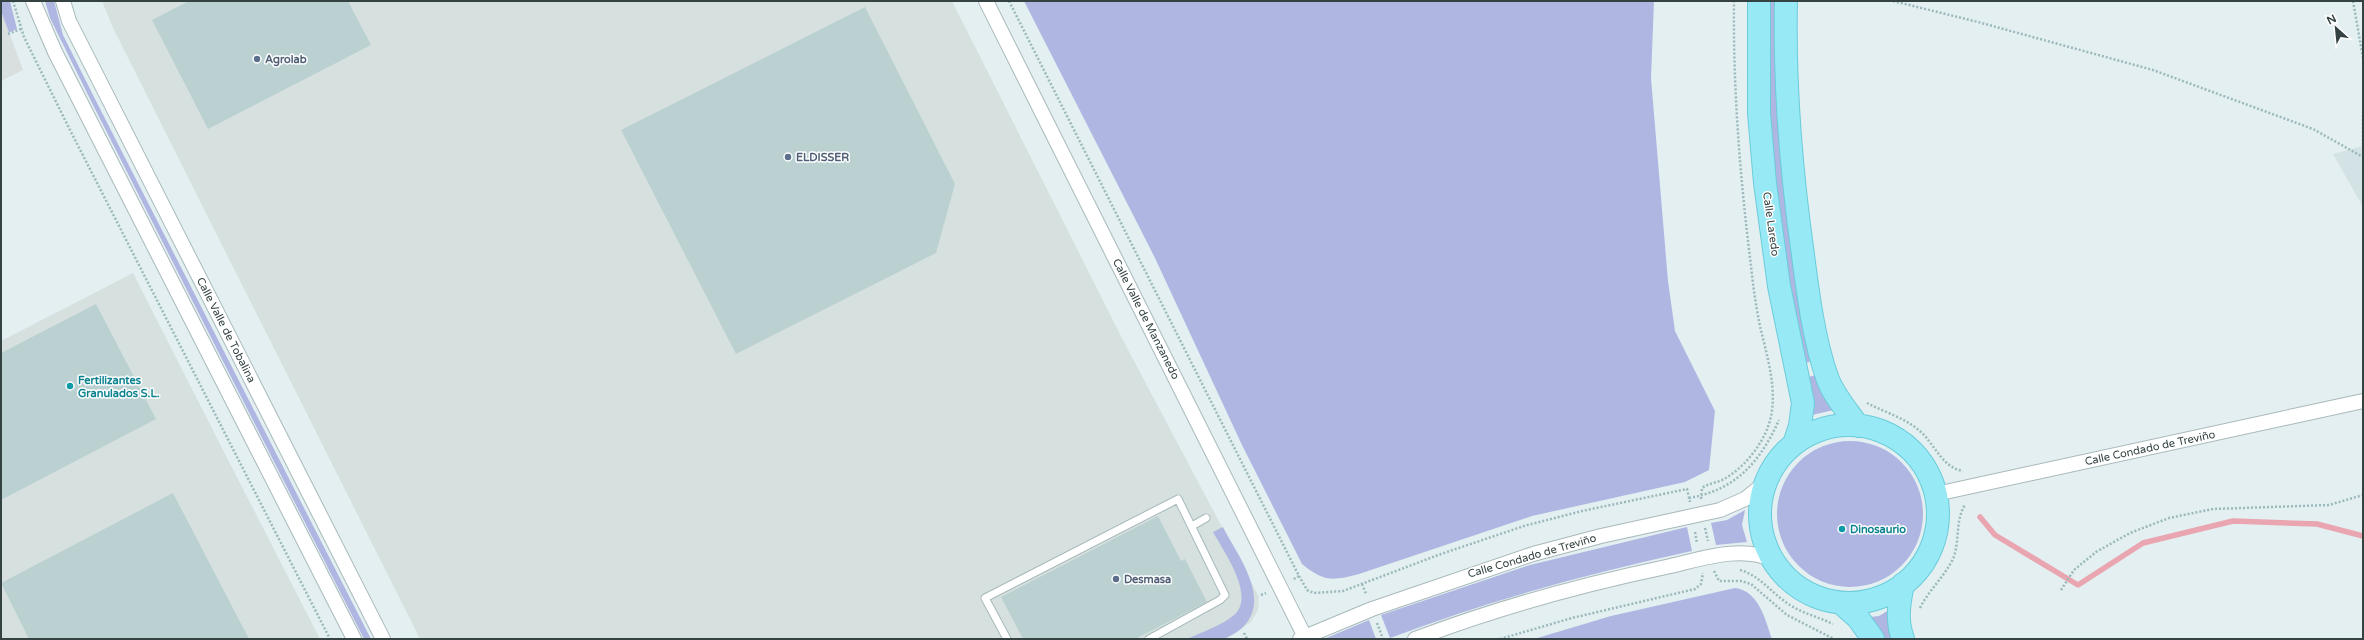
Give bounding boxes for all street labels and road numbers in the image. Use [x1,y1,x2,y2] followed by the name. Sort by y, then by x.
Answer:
[1760,191,1782,257] street label: Calle Laredo
[1110,256,1182,382] street label: Calle Valle de Manzanedo
[194,275,258,385] street label: Calle Valle de Tobalina
[2084,428,2217,468] street label: Calle Condado de Treviño
[1466,531,1598,581] street label: Calle Condado de Treviño

